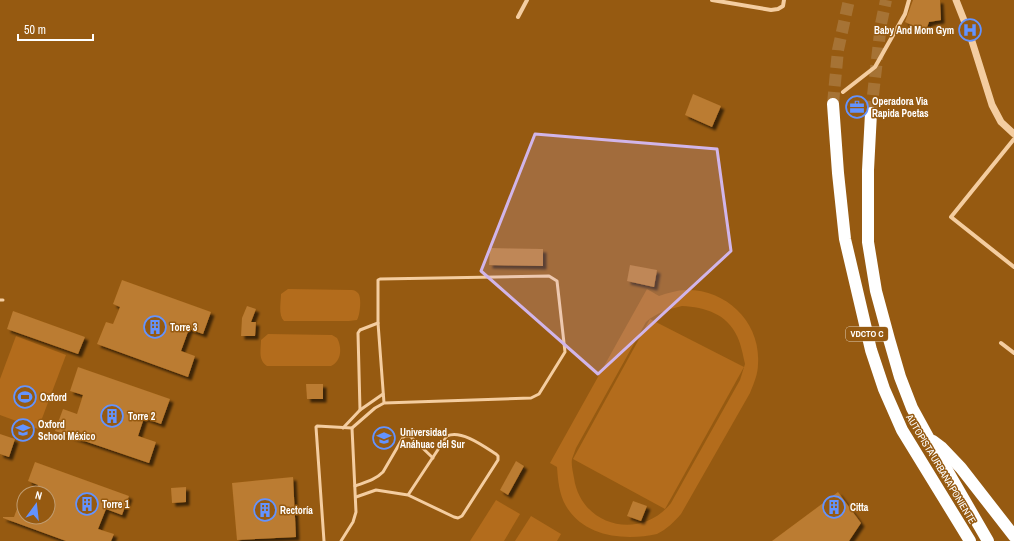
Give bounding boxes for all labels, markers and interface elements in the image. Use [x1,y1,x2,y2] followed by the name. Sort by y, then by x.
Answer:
[18,16,93,42] scale bar
[957,17,983,43] hospital icon: Baby And Mom Gym
[24,22,46,38] text: 50 m
[874,24,954,37] place label: Baby And Mom Gym
[844,94,870,120] office icon: Operadora Via Rapida Poetas
[872,95,929,120] place label: Operadora Via Rapida Poetas
[142,314,168,340] building icon: Torre 3
[170,321,198,334] place label: Torre 3
[846,327,888,341] road number: VDCTO C
[12,384,38,410] sports icon: Oxford
[40,391,67,404] place label: Oxford
[99,403,125,429] building icon: Torre 2
[128,410,156,423] place label: Torre 2
[903,411,979,526] street label: AUTOPISTA URBANA PONIENTE
[10,417,36,443] school or university icon: Oxford School México
[38,418,95,443] place label: Oxford School México
[371,425,397,451] school or university icon: Universidad Anáhuac del Sur
[400,426,466,451] place label: Universidad Anáhuac del Sur
[16,485,56,525] north arrow
[34,488,44,503] text: N
[74,491,100,517] building icon: Torre 1
[821,494,847,520] building icon: Citta
[252,497,278,523] building icon: Rectoría
[102,498,130,511] place label: Torre 1
[850,501,869,514] place label: Citta
[280,504,313,517] place label: Rectoría

